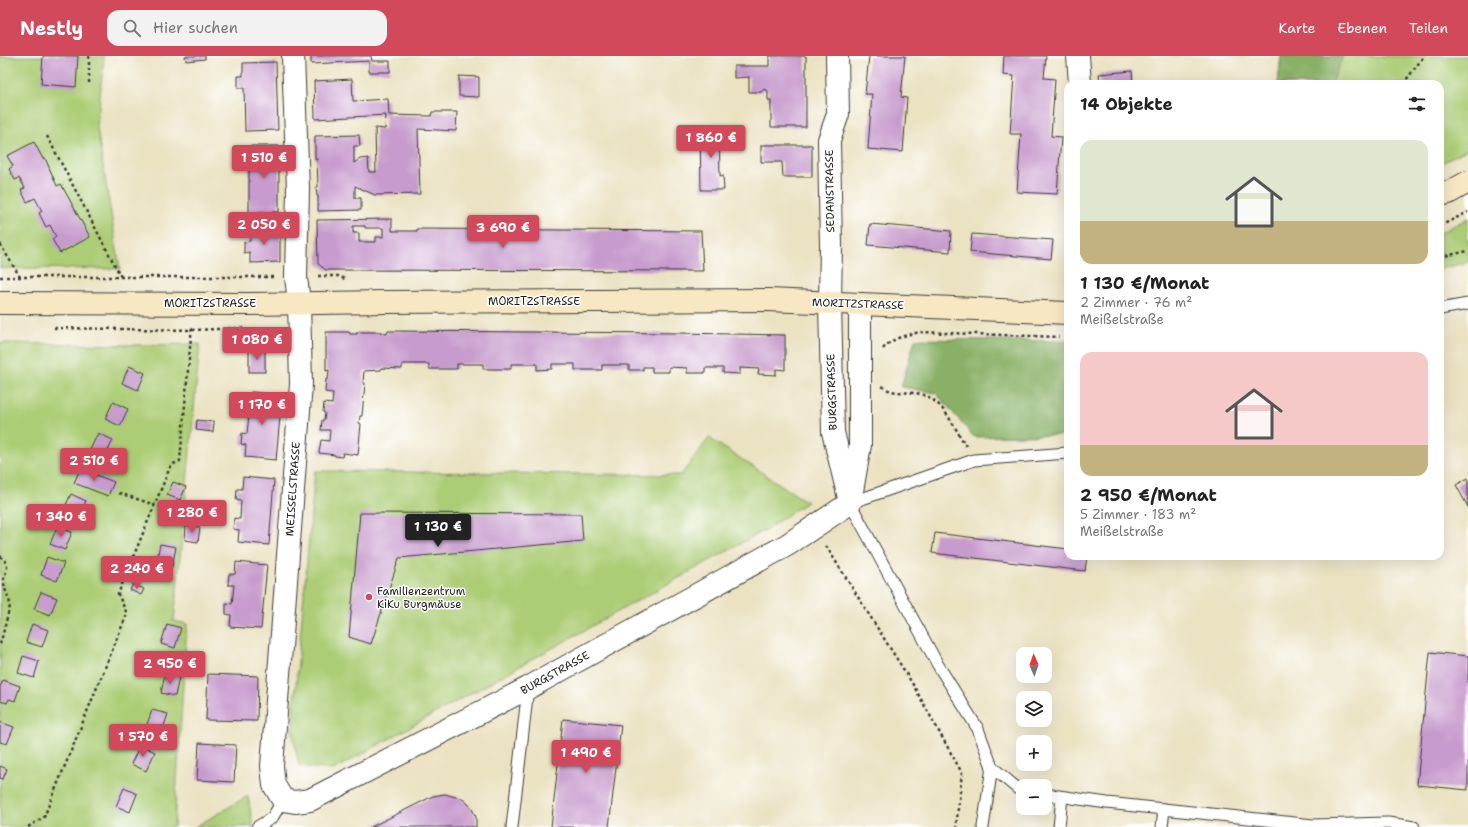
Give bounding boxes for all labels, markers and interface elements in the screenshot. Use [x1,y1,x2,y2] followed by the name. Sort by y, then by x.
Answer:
[107,10,387,46] search box
[20,16,83,41] text: Nestly
[121,17,143,39] icon: search
[153,18,238,38] text: Hier suchen
[1279,19,1316,37] text: Karte
[1338,19,1387,37] text: Ebenen
[1409,19,1448,37] text: Teilen
[1080,93,1173,115] text: 14 Objekte
[1406,93,1428,115] icon: filters
[674,125,748,159] pin: 1 860 €
[685,129,737,146] text: 1 860 €
[227,145,301,179] pin: 1 510 €
[241,149,287,166] text: 1 510 €
[822,149,838,233] street label: SEDANSTRASSE
[1218,166,1290,238] icon: home
[227,212,301,246] pin: 2 050 €
[466,215,540,249] pin: 3 690 €
[237,216,291,233] text: 2 050 €
[476,219,530,236] text: 3 690 €
[1080,272,1209,294] text: 1 130 €/Monat
[488,294,580,309] street label: MORITZSTRASSE
[1080,294,1192,311] text: 2 Zimmer · 76 m²
[812,295,904,313] street label: MORITZSTRASSE
[164,296,256,311] street label: MORITZSTRASSE
[1080,311,1164,328] text: Meißelstraße
[220,327,294,361] pin: 1 080 €
[231,331,283,348] text: 1 080 €
[823,353,841,431] street label: BURGSTRASSE
[1218,378,1290,450] icon: home
[225,392,299,426] pin: 1 170 €
[238,396,286,413] text: 1 170 €
[282,441,304,537] street label: MEISSELSTRASSE
[57,448,131,482] pin: 2 510 €
[69,452,119,469] text: 2 510 €
[1080,484,1217,506] text: 2 950 €/Monat
[155,500,229,534] pin: 1 280 €
[24,504,98,538] pin: 1 340 €
[166,504,218,521] text: 1 280 €
[1080,506,1196,523] text: 5 Zimmer · 183 m²
[35,508,87,525] text: 1 340 €
[401,514,475,548] pin: 1 130 €
[414,518,462,535] text: 1 130 €
[1080,523,1164,540] text: Meißelstraße
[100,556,174,590] pin: 2 240 €
[110,560,164,577] text: 2 240 €
[377,584,466,612] place label: Familienzentrum KiKu Burgmäuse
[364,592,374,602] marker: Familienzentrum KiKu Burgmäuse
[1016,647,1052,683] north arrow
[1016,647,1052,815] map controls
[518,648,592,698] street label: BURGSTRASSE
[133,651,207,685] pin: 2 950 €
[143,655,197,672] text: 2 950 €
[1016,691,1052,727] button: layers
[106,724,180,758] pin: 1 570 €
[118,728,168,745] text: 1 570 €
[1016,735,1052,771] button: +
[549,740,623,774] pin: 1 490 €
[561,744,611,761] text: 1 490 €
[1016,779,1052,815] button: −

